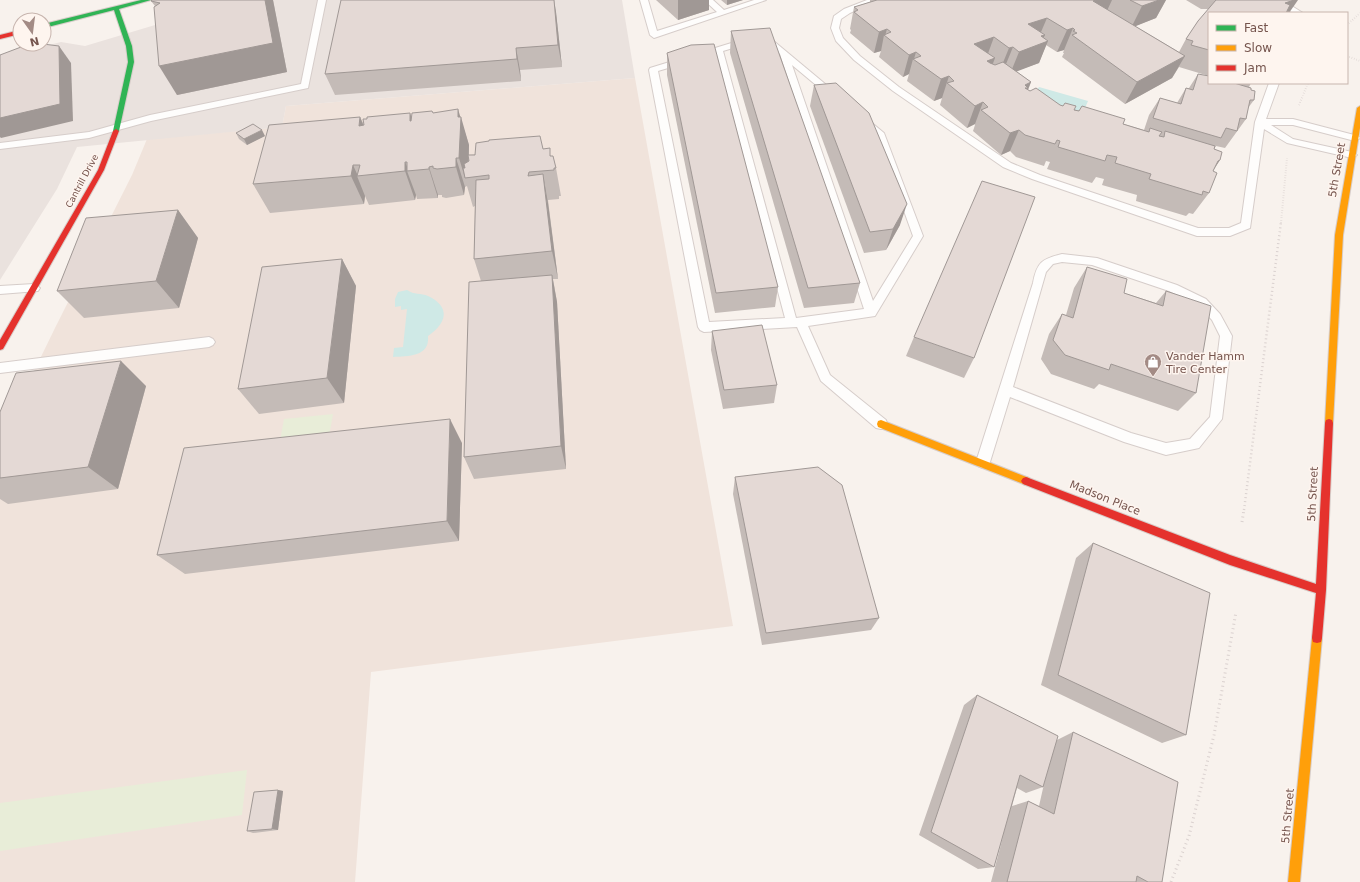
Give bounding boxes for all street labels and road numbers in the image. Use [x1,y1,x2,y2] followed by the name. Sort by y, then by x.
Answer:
[1326,141,1348,198] street label: 5th Street
[64,152,101,209] street label: Cantrill Drive
[1305,465,1321,522] street label: 5th Street
[1068,478,1143,518] street label: Madson Place
[1279,787,1297,844] street label: 5th Street

